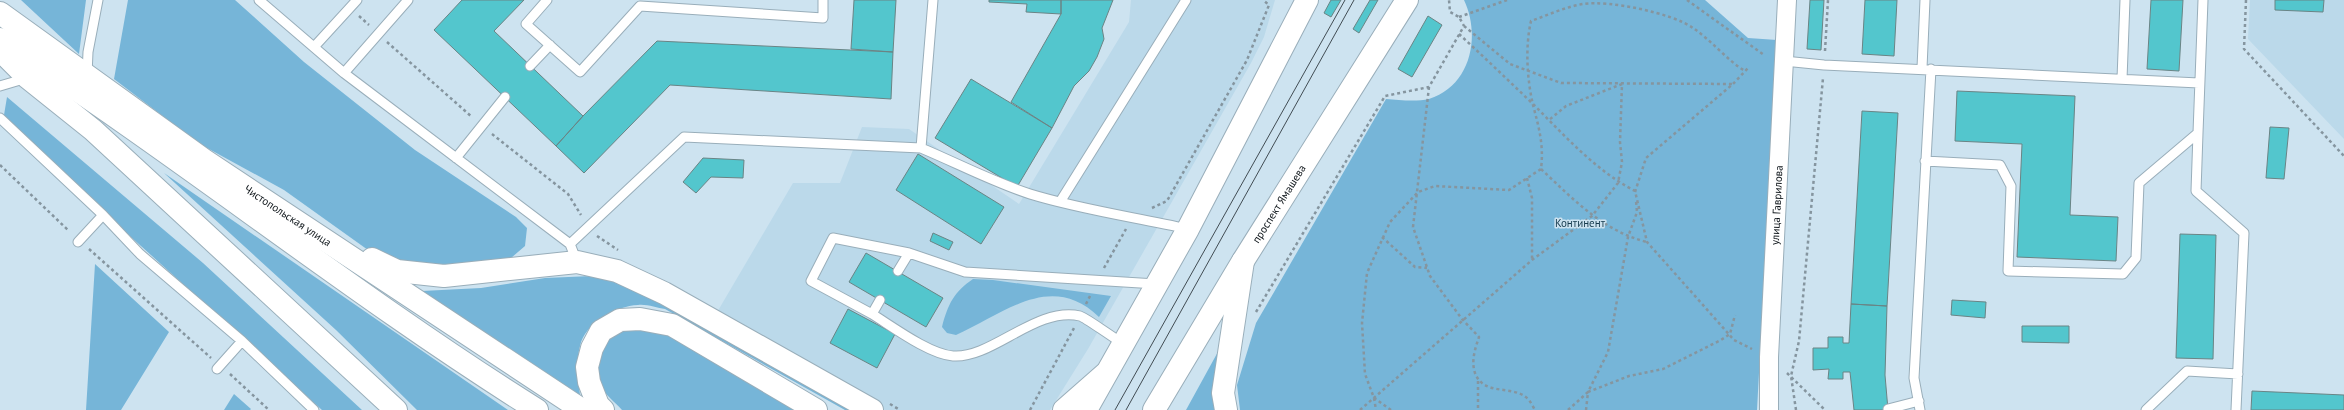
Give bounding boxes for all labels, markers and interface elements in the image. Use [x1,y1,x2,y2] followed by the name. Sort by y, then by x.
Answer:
[1249,162,1309,246] street label: проспект Ямашева
[1768,165,1786,245] street label: улица Гаврилова
[242,182,334,249] street label: Чистопольская улица
[1555,216,1606,230] park label: Континент

